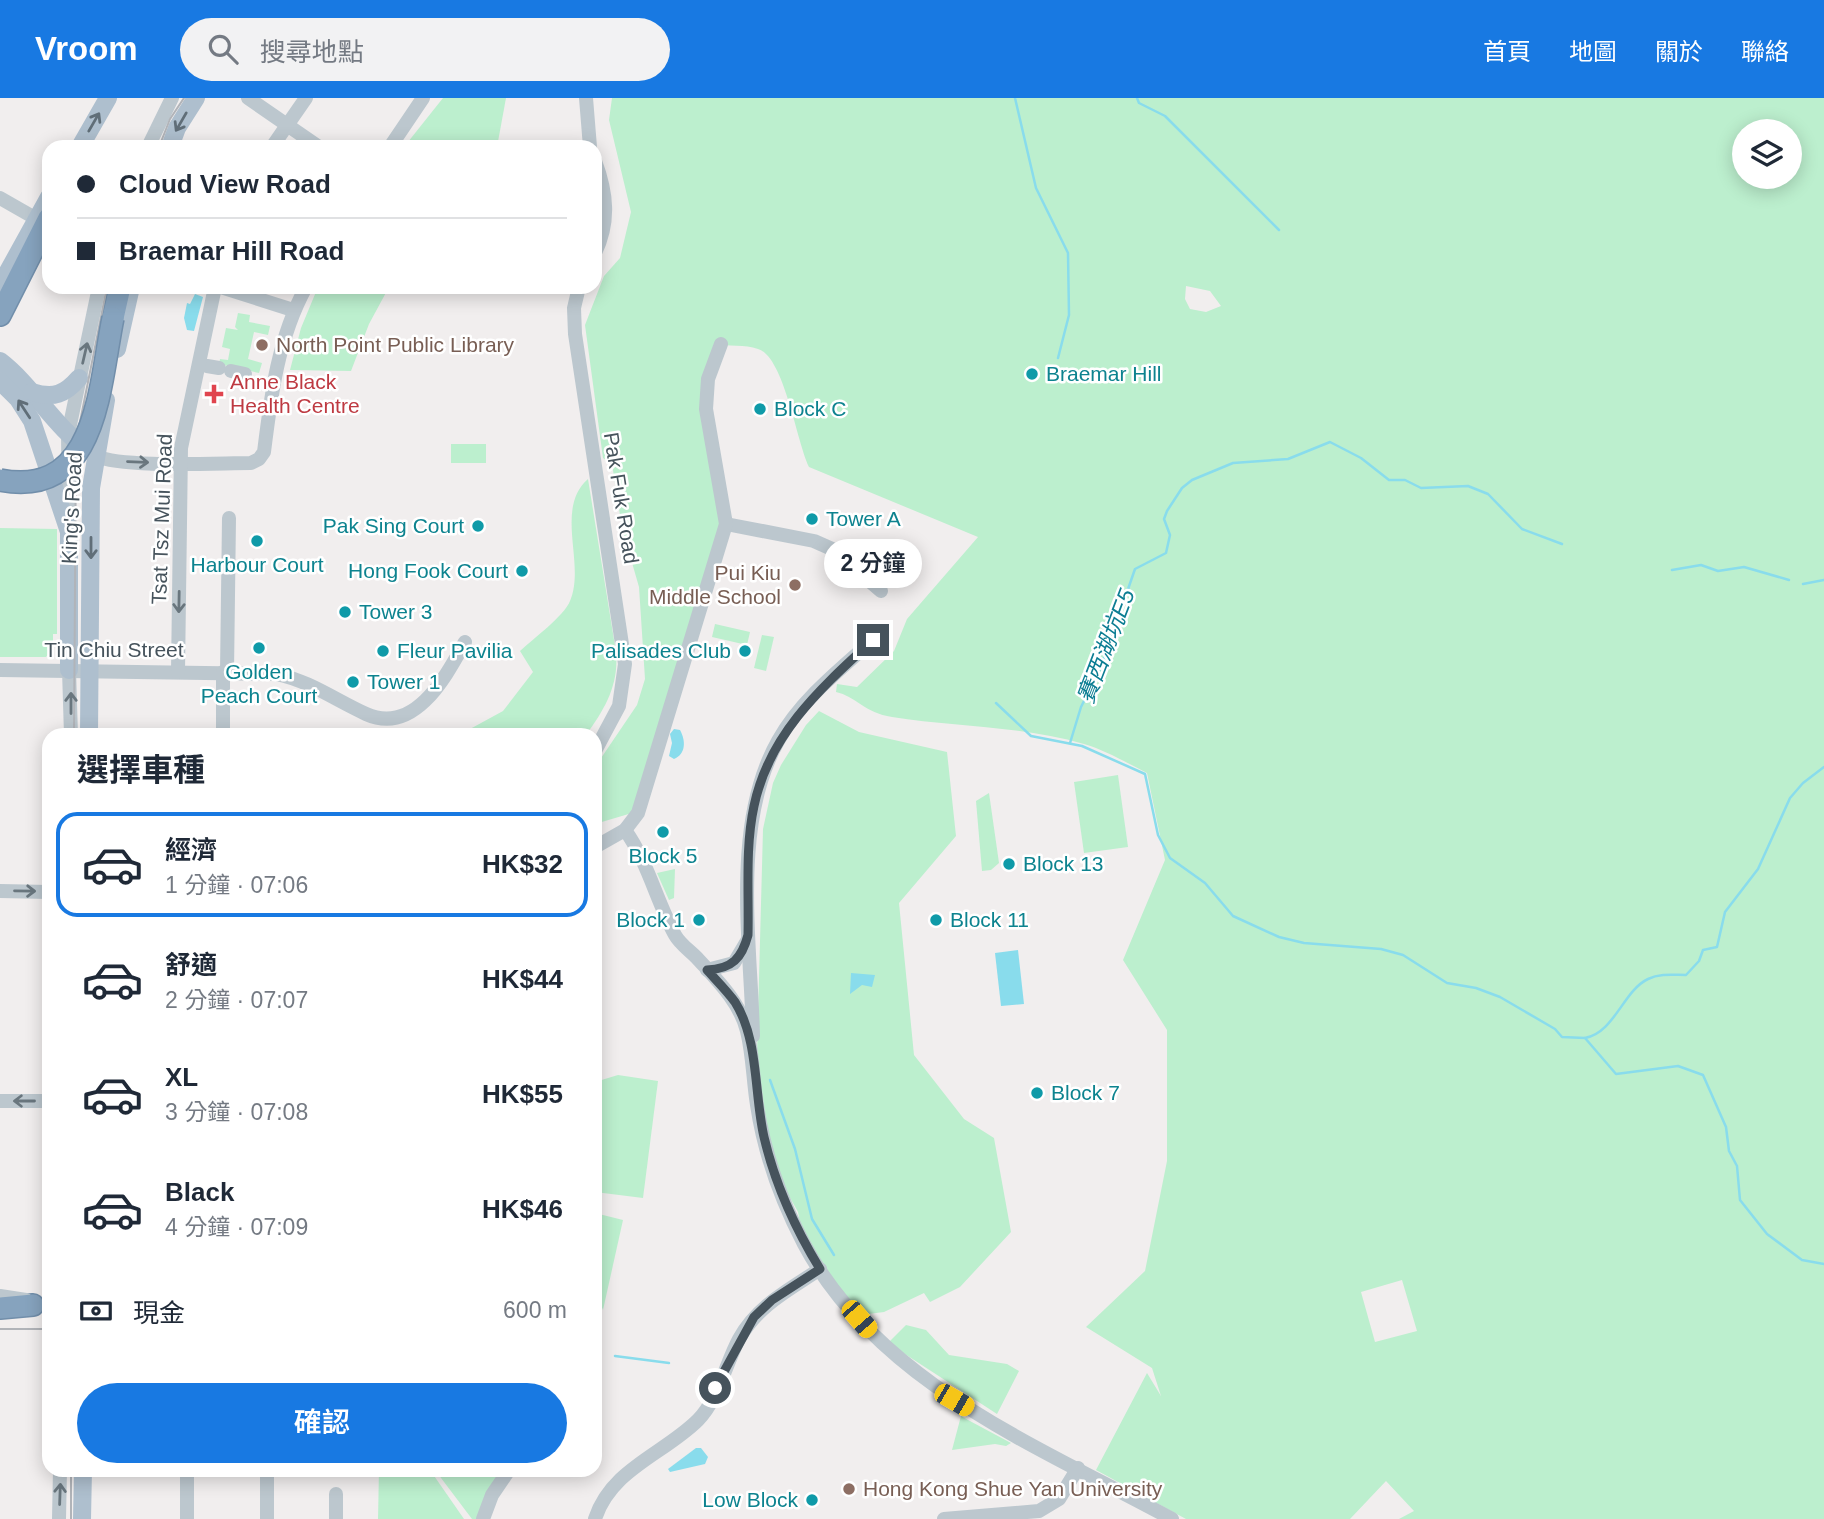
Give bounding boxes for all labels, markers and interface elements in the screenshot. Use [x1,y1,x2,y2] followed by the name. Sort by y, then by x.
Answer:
[180,18,670,81] search box
[35,30,138,67] text: Vroom
[204,30,242,68] icon: search
[260,37,364,67] text: 搜尋地點
[1483,38,1531,65] text: 首頁
[1569,38,1617,65] text: 地圖
[1655,38,1703,65] text: 關於
[1741,38,1789,65] text: 聯絡
[174,111,188,131] one-way arrow
[88,112,101,133] one-way arrow
[1732,119,1802,189] map controls
[1732,119,1802,189] button: layers
[119,169,331,199] text: Cloud View Road
[119,236,344,266] text: Braemar Hill Road
[276,333,515,356] place label: North Point Public Library
[254,337,270,353] marker: North Point Public Library
[79,342,92,365] one-way arrow
[1046,362,1162,385] place label: Braemar Hill
[1024,366,1040,382] marker: Braemar Hill
[230,370,360,417] place label: Anne Black Health Centre
[204,384,224,404] marker: Anne Black Health Centre
[774,397,846,420] place label: Block C
[17,399,31,419] one-way arrow
[752,401,768,417] marker: Block C
[600,430,643,565] street label: Pak Fuk Road
[147,433,176,605] street label: Tsat Tsz Mui Road
[57,451,86,565] street label: King's Road
[126,455,149,468] one-way arrow
[826,507,901,530] place label: Tower A
[804,511,820,527] marker: Tower A
[323,514,464,537] place label: Pak Sing Court
[470,518,486,534] marker: Pak Sing Court
[249,533,265,549] marker: Harbour Court
[84,536,98,559] one-way arrow
[824,538,922,588] callout: 2 分鐘
[840,550,906,576] text: 2 分鐘
[190,553,324,576] place label: Harbour Court
[348,559,508,582] place label: Hong Fook Court
[649,561,781,608] place label: Pui Kiu Middle School
[514,563,530,579] marker: Hong Fook Court
[787,577,803,593] marker: Pui Kiu Middle School
[1072,585,1140,707] water label: 賽西湖坑E5
[172,590,186,613] one-way arrow
[359,600,433,623] place label: Tower 3
[337,604,353,620] marker: Tower 3
[857,624,889,656] route end
[44,638,184,661] street label: Tin Chiu Street
[397,639,513,662] place label: Fleur Pavilia
[591,639,731,662] place label: Palisades Club
[251,640,267,656] marker: Golden Peach Court
[375,643,391,659] marker: Fleur Pavilia
[737,643,753,659] marker: Palisades Club
[201,660,318,707] place label: Golden Peach Court
[367,670,441,693] place label: Tower 1
[345,674,361,690] marker: Tower 1
[64,691,78,714] one-way arrow
[77,752,205,788] text: 選擇車種
[655,824,671,840] marker: Block 5
[81,833,144,896] icon: car
[165,835,217,865] text: 經濟
[629,844,697,867] place label: Block 5
[482,849,563,879] text: HK$32
[1023,852,1104,875] place label: Block 13
[1001,856,1017,872] marker: Block 13
[165,872,308,898] text: 1 分鐘 · 07:06
[13,884,36,898] one-way arrow
[616,908,685,931] place label: Block 1
[950,908,1029,931] place label: Block 11
[691,912,707,928] marker: Block 1
[928,912,944,928] marker: Block 11
[81,948,144,1011] icon: car
[165,950,217,980] text: 舒適
[482,964,563,994] text: HK$44
[165,987,308,1013] text: 2 分鐘 · 07:07
[165,1062,198,1092] text: XL
[81,1063,144,1126] icon: car
[482,1079,563,1109] text: HK$55
[1051,1081,1120,1104] place label: Block 7
[1029,1085,1045,1101] marker: Block 7
[13,1094,36,1108] one-way arrow
[165,1099,308,1125] text: 3 分鐘 · 07:08
[165,1177,234,1207] text: Black
[81,1178,144,1241] icon: car
[482,1194,563,1224] text: HK$46
[165,1214,308,1240] text: 4 分鐘 · 07:09
[77,1292,115,1330] icon: cash
[838,1296,881,1342] car
[503,1297,567,1323] text: 600 m
[133,1298,185,1328] text: 現金
[699,1372,731,1404] route start
[931,1380,978,1420] car
[77,1383,567,1463] button: 確認
[863,1477,1163,1500] place label: Hong Kong Shue Yan University
[841,1481,857,1497] marker: Hong Kong Shue Yan University
[53,1483,66,1506] one-way arrow
[702,1488,798,1511] place label: Low Block
[804,1492,820,1508] marker: Low Block

